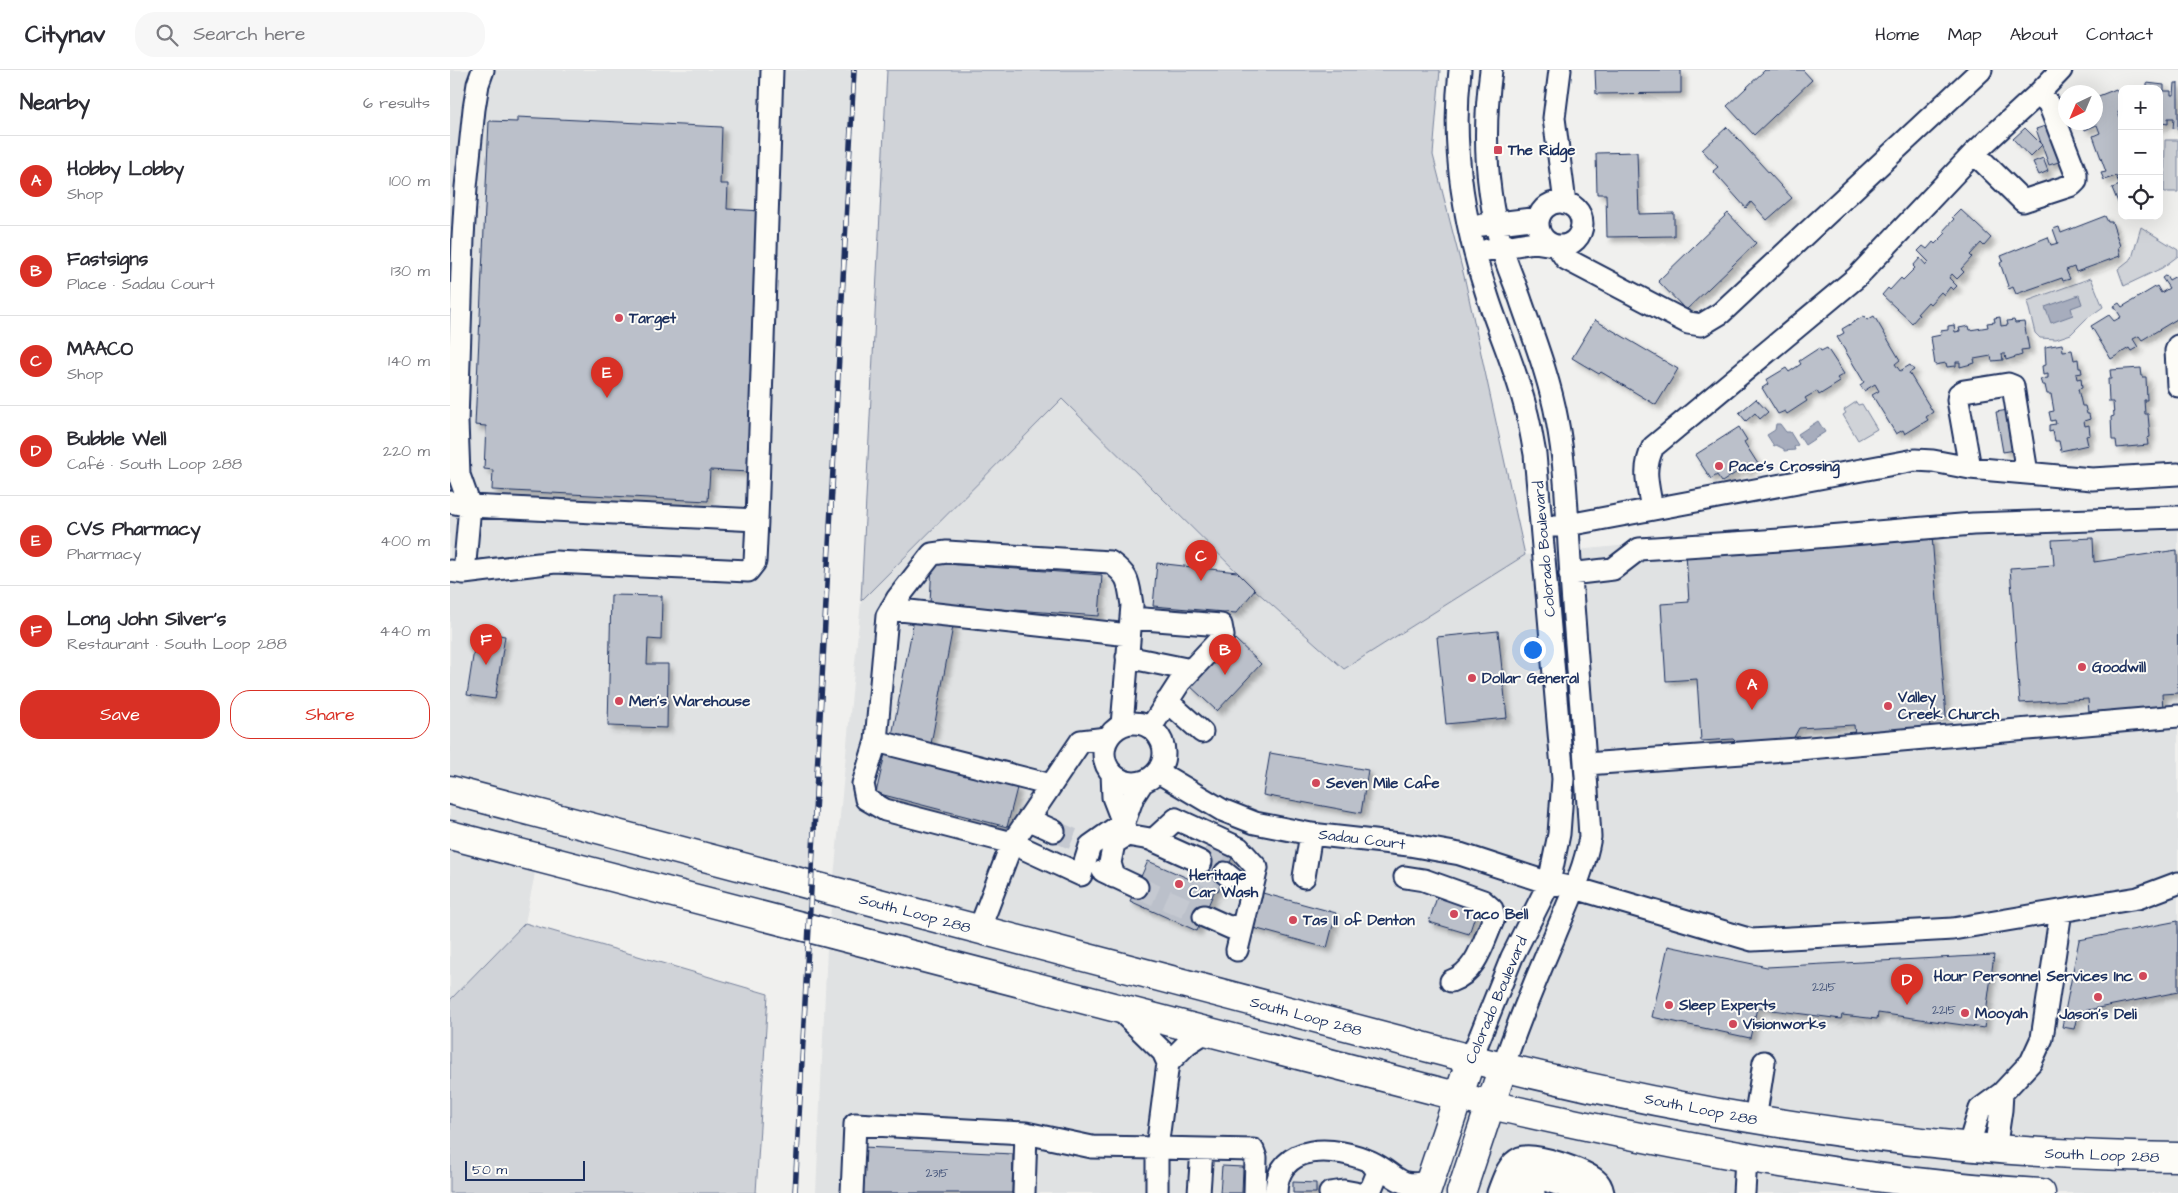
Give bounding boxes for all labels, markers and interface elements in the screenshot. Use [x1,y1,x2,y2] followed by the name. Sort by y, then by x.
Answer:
[135,12,485,57] search box
[25,18,105,52] text: Citynav
[153,21,181,49] icon: search
[193,21,305,48] text: Search here
[1875,22,1920,47] text: Home
[1948,22,1982,47] text: Map
[2010,22,2058,47] text: About
[2086,22,2153,47] text: Contact
[2058,85,2103,130] north arrow
[2118,85,2163,220] map controls
[2118,85,2163,130] button: +
[20,88,90,117] text: Nearby
[363,92,430,114] text: 6 results
[2118,130,2163,175] button: −
[1507,140,1575,163] place label: The Ridge
[1492,144,1504,156] marker: The Ridge
[67,156,184,183] text: Hobby Lobby
[31,170,41,192] text: A
[389,170,430,192] text: 100 m
[2118,175,2163,220] button: locate
[67,183,103,205] text: Shop
[67,246,148,273] text: Fastsigns
[30,260,42,282] text: B
[391,260,430,282] text: 130 m
[67,273,215,295] text: Place · Sadau Court
[628,308,677,331] place label: Target
[613,312,625,324] marker: Target
[67,336,133,363] text: MAACO
[30,350,42,372] text: C
[388,350,430,372] text: 140 m
[591,357,623,398] pin: E
[67,363,103,385] text: Shop
[67,426,167,453] text: Bubble Well
[31,440,41,462] text: D
[383,440,430,462] text: 220 m
[67,453,242,475] text: Café · South Loop 288
[1729,456,1840,479] place label: Pace's Crossing
[1713,460,1725,472] marker: Pace's Crossing
[1528,480,1561,618] street label: Colorado Boulevard
[67,516,201,543] text: CVS Pharmacy
[31,530,41,552] text: E
[380,530,430,552] text: 400 m
[1185,540,1217,581] pin: C
[67,543,142,565] text: Pharmacy
[67,606,226,633] text: Long John Silver's
[30,620,42,642] text: F
[379,620,430,642] text: 440 m
[470,624,502,665] pin: F
[67,633,287,655] text: Restaurant · South Loop 288
[1209,634,1241,675] pin: B
[1520,637,1546,663] your location
[2092,657,2147,678] place label: Goodwill
[2076,661,2088,673] marker: Goodwill
[1482,668,1580,689] place label: Dollar General
[1736,669,1768,710] pin: A
[1466,672,1478,684] marker: Dollar General
[1897,687,2000,725] place label: Valley Creek Church
[20,690,220,739] button: Save
[230,690,430,739] button: Share
[629,691,750,712] place label: Men's Warehouse
[613,695,625,707] marker: Men's Warehouse
[1882,700,1894,712] marker: Valley Creek Church
[1325,773,1440,794] place label: Seven Mile Cafe
[1310,777,1322,789] marker: Seven Mile Cafe
[1317,824,1407,855] street label: Sadau Court
[1189,865,1259,903] place label: Heritage Car Wash
[1173,878,1185,890] marker: Heritage Car Wash
[857,888,973,939] street label: South Loop 288
[1463,904,1529,925] place label: Taco Bell
[1448,908,1460,920] marker: Taco Bell
[1302,910,1415,931] place label: Tas II of Denton
[1287,914,1299,926] marker: Tas II of Denton
[1460,933,1533,1067] street label: Colorado Boulevard
[1891,964,1923,1005] pin: D
[1934,966,2134,987] place label: Hour Personnel Services Inc
[2137,970,2149,982] marker: Hour Personnel Services Inc
[1812,979,1836,996] house number: 2215
[1248,991,1364,1042] street label: South Loop 288
[2092,991,2104,1003] marker: Jason's Deli
[1678,995,1776,1016] place label: Sleep Experts
[1663,999,1675,1011] marker: Sleep Experts
[1932,1002,1956,1019] house number: 2215
[1975,1003,2028,1025] place label: Mooyah
[2058,1004,2137,1025] place label: Jason's Deli
[1959,1007,1971,1019] marker: Mooyah
[1742,1014,1826,1035] place label: Visionworks
[1727,1018,1739,1030] marker: Visionworks
[1643,1088,1760,1131] street label: South Loop 288
[2044,1143,2160,1168] street label: South Loop 288
[465,1158,585,1181] scale bar
[472,1160,507,1180] text: 50 m
[925,1165,949,1182] house number: 2315

